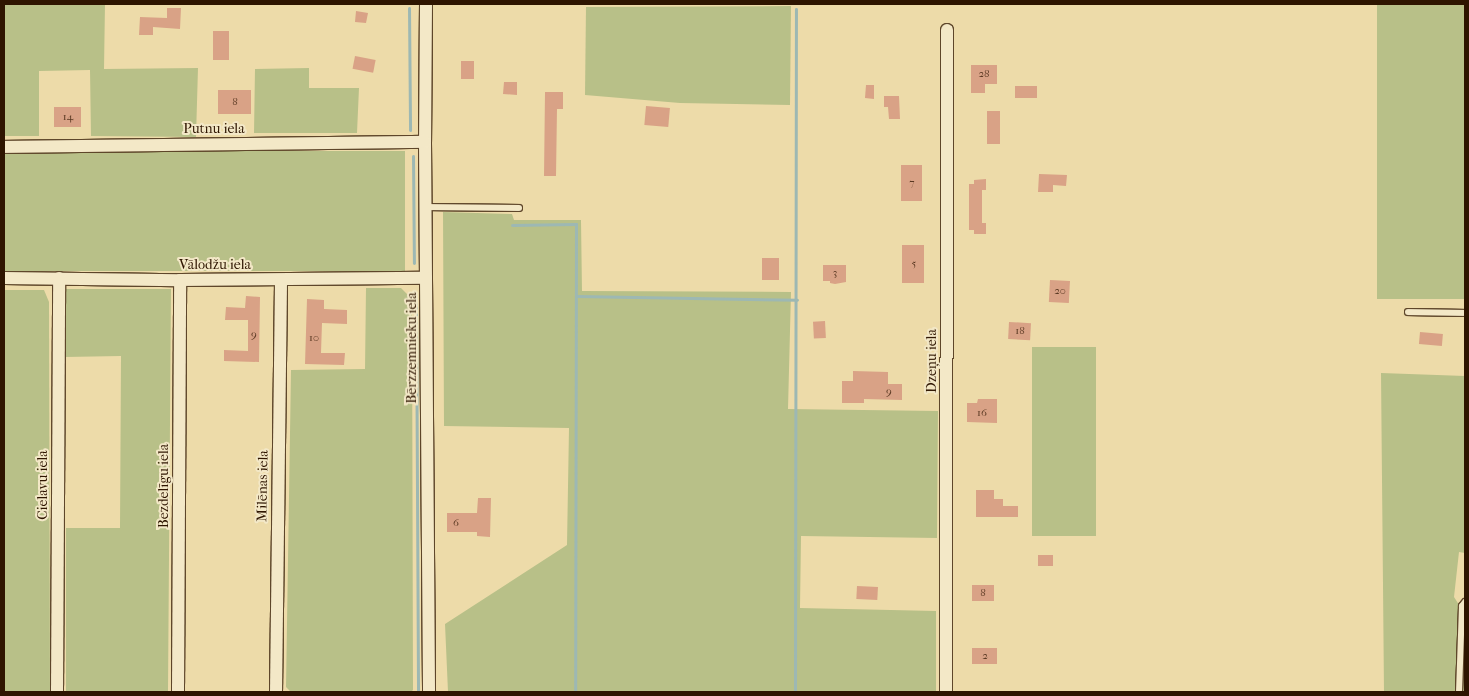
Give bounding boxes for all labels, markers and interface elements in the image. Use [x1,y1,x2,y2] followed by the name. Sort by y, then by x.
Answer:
[978,67,990,81] house number: 28
[232,95,238,109] house number: 8
[63,110,73,124] house number: 14
[183,121,245,137] street label: Putnu iela
[909,176,915,190] house number: 7
[179,257,251,273] street label: Vālodžu iela
[912,257,916,271] house number: 5
[833,266,837,280] house number: 3
[1054,284,1066,298] house number: 20
[404,292,420,404] street label: Bērzzemnieku iela
[1015,324,1025,338] house number: 18
[251,328,257,342] house number: 9
[924,329,940,393] street label: Dzeņu iela
[309,331,319,345] house number: 10
[886,385,892,399] house number: 9
[977,406,987,420] house number: 16
[156,444,172,528] street label: Bezdelīgu iela
[35,450,51,520] street label: Cielavu iela
[254,450,272,522] street label: Milēnas iela
[453,516,459,530] house number: 6
[980,586,986,600] house number: 8
[982,649,988,663] house number: 2

